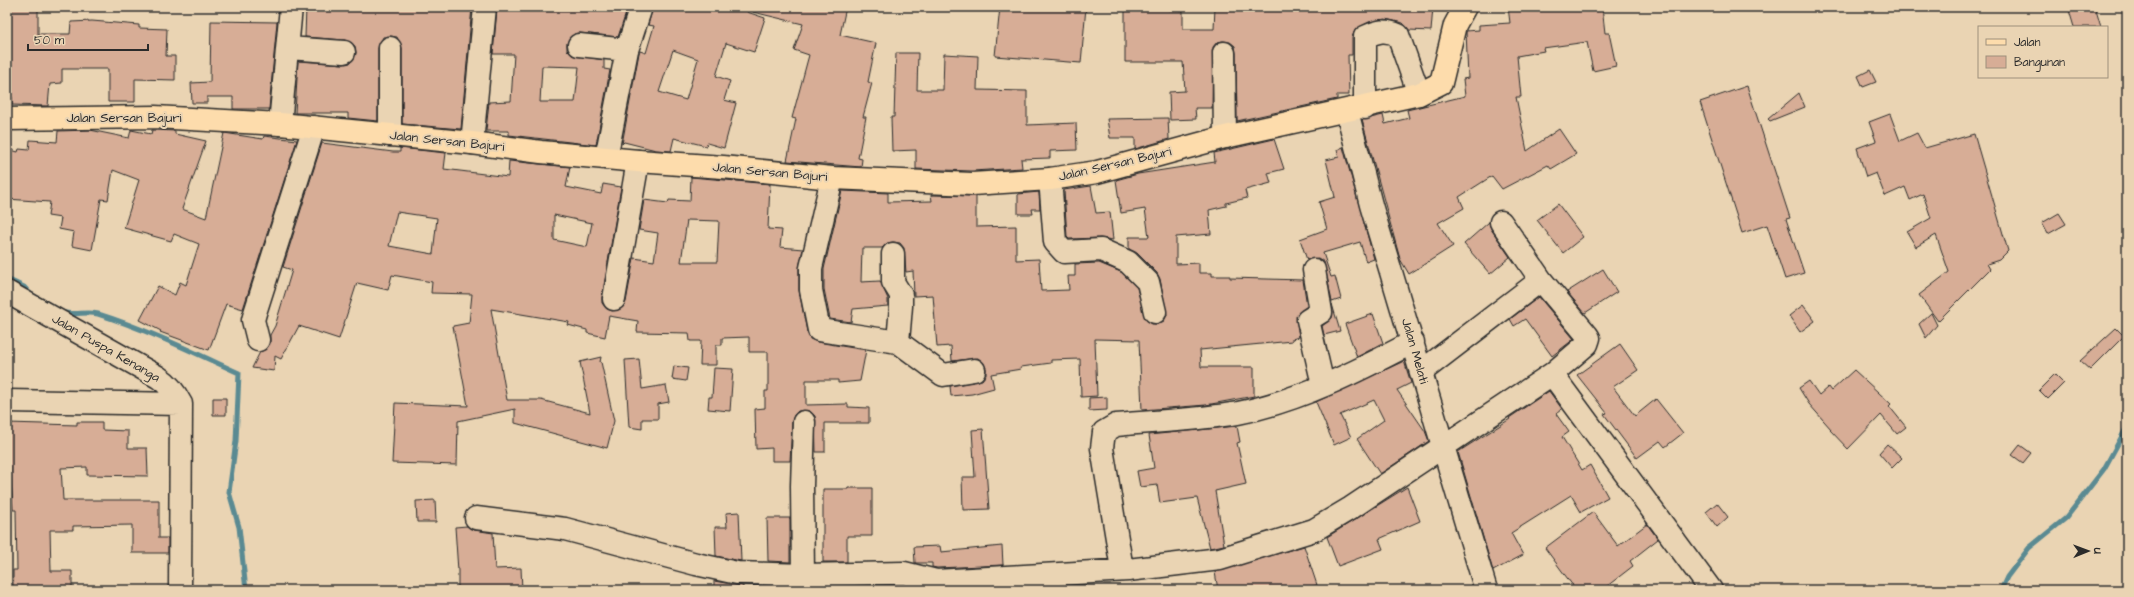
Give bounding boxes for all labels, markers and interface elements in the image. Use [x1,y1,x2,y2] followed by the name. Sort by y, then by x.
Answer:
[28,26,148,52] scale bar
[1978,26,2108,78] legend
[34,32,65,49] text: 50 m
[2014,34,2040,51] text: Jalan
[2014,54,2065,72] text: Bangunan
[66,109,182,127] street label: Jalan Sersan Bajuri
[389,126,505,156] street label: Jalan Sersan Bajuri
[1057,142,1173,186] street label: Jalan Sersan Bajuri
[712,158,828,186] street label: Jalan Sersan Bajuri
[48,310,164,387] street label: Jalan Puspa Kenanga
[1397,316,1433,386] street label: Jalan Melati
[2068,531,2108,571] north arrow
[2090,547,2105,554] text: U

